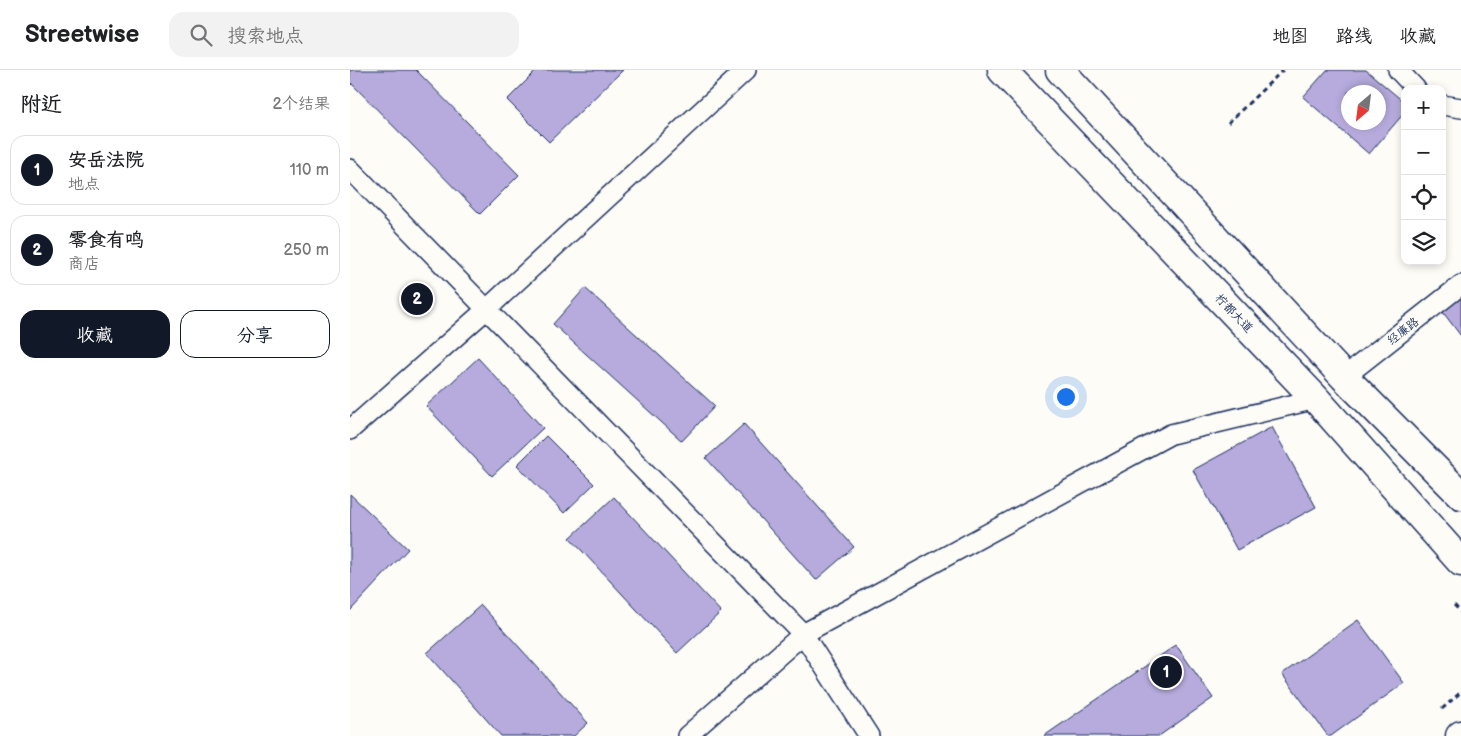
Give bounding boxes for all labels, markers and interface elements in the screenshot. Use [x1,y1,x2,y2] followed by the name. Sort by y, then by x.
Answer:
[169,12,519,57] search box
[25,20,139,49] text: Streetwise
[187,21,215,49] icon: search
[227,25,303,48] text: 搜索地点
[1272,26,1308,47] text: 地图
[1336,26,1372,47] text: 路线
[1400,26,1436,47] text: 收藏
[1341,85,1386,130] north arrow
[1401,85,1446,265] map controls
[1401,85,1446,130] button: +
[20,92,62,117] text: 附近
[273,95,330,114] text: 2个结果
[1401,130,1446,175] button: −
[68,149,144,172] text: 安岳法院
[34,161,40,180] text: 1
[290,161,329,180] text: 110 m
[68,175,100,194] text: 地点
[1401,175,1446,220] button: locate
[1401,220,1446,265] button: layers
[68,229,144,252] text: 零食有鸣
[32,241,42,260] text: 2
[283,241,329,260] text: 250 m
[68,255,100,274] text: 商店
[401,280,433,318] pin: 2
[1212,291,1256,336] street label: 柠都大道
[20,310,170,358] button: 收藏
[180,310,330,358] button: 分享
[1385,314,1422,348] street label: 经廉路
[1053,384,1079,410] your location
[1150,653,1182,691] pin: 1

